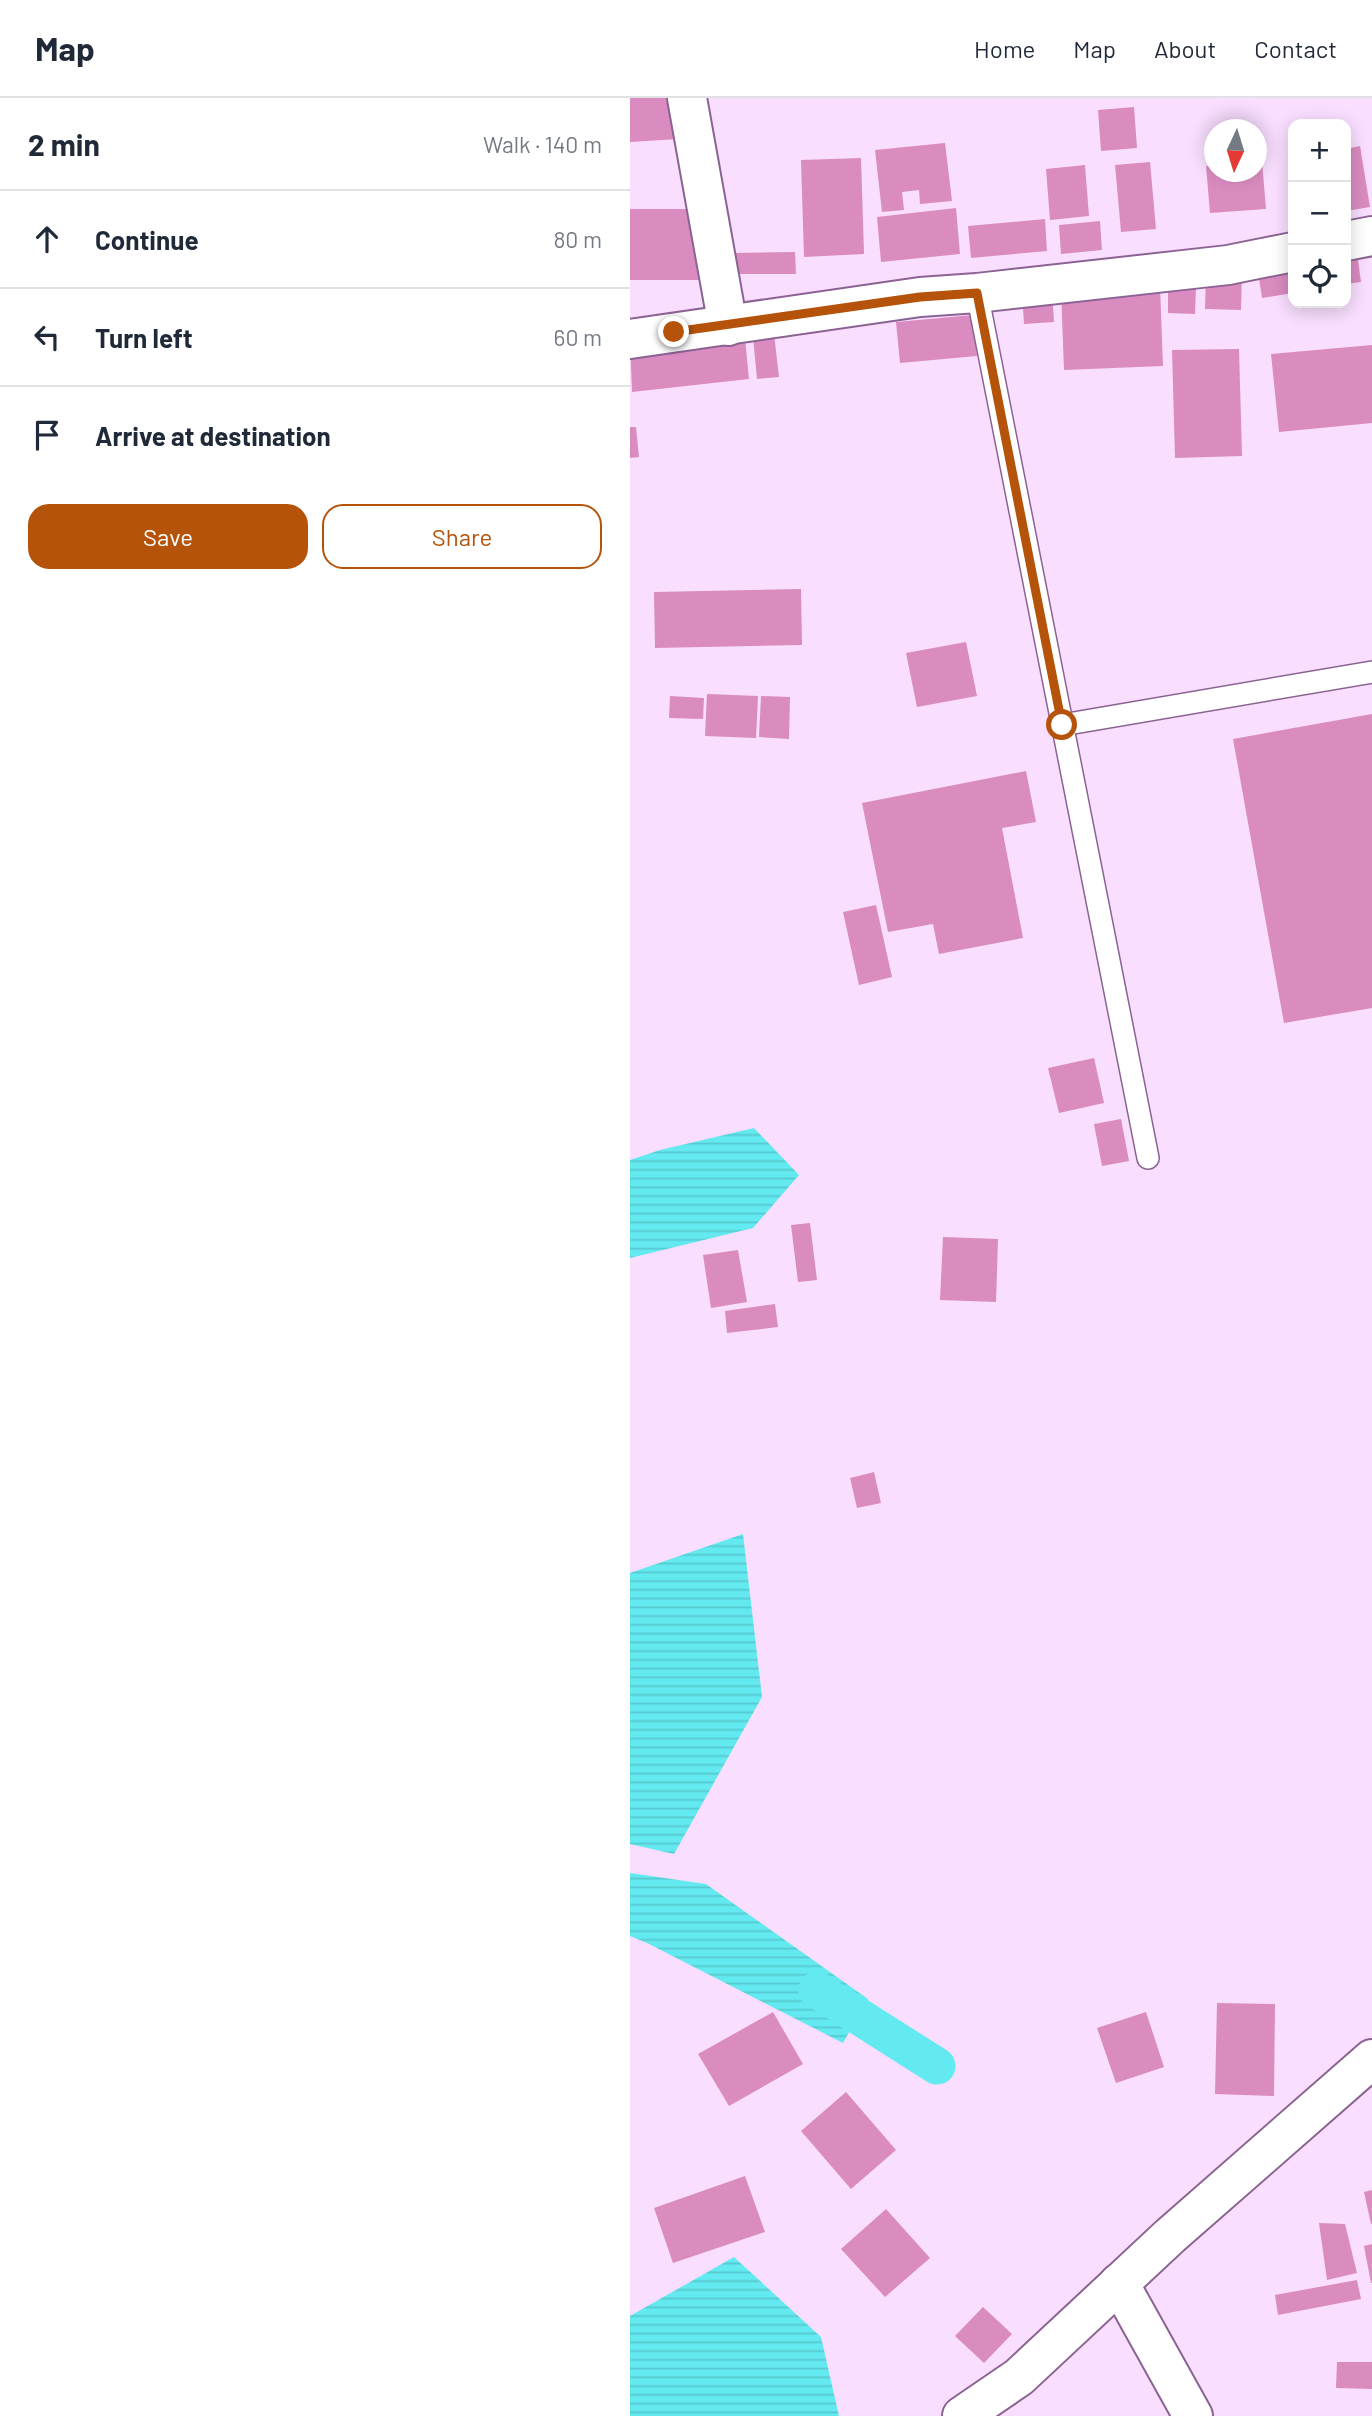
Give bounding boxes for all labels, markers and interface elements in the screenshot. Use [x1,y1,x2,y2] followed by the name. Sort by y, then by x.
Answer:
[35,28,95,68] text: Map
[974,34,1035,63] text: Home
[1073,34,1116,63] text: Map
[1154,34,1216,63] text: About
[1254,34,1337,63] text: Contact
[1204,119,1267,182] north arrow
[1288,119,1351,308] map controls
[1288,119,1351,182] button: +
[28,126,100,162] text: 2 min
[483,130,602,158] text: Walk · 140 m
[1288,182,1351,245] button: −
[28,220,66,258] icon: ahead
[95,224,199,255] text: Continue
[553,225,602,253] text: 80 m
[1288,245,1351,308] button: locate
[658,316,689,347] route end
[28,318,66,356] icon: left
[95,322,193,353] text: Turn left
[554,323,602,351] text: 60 m
[28,416,66,454] icon: arrive
[95,420,331,451] text: Arrive at destination
[28,504,308,569] button: Save
[322,504,602,569] button: Share
[1046,709,1077,740] route start

